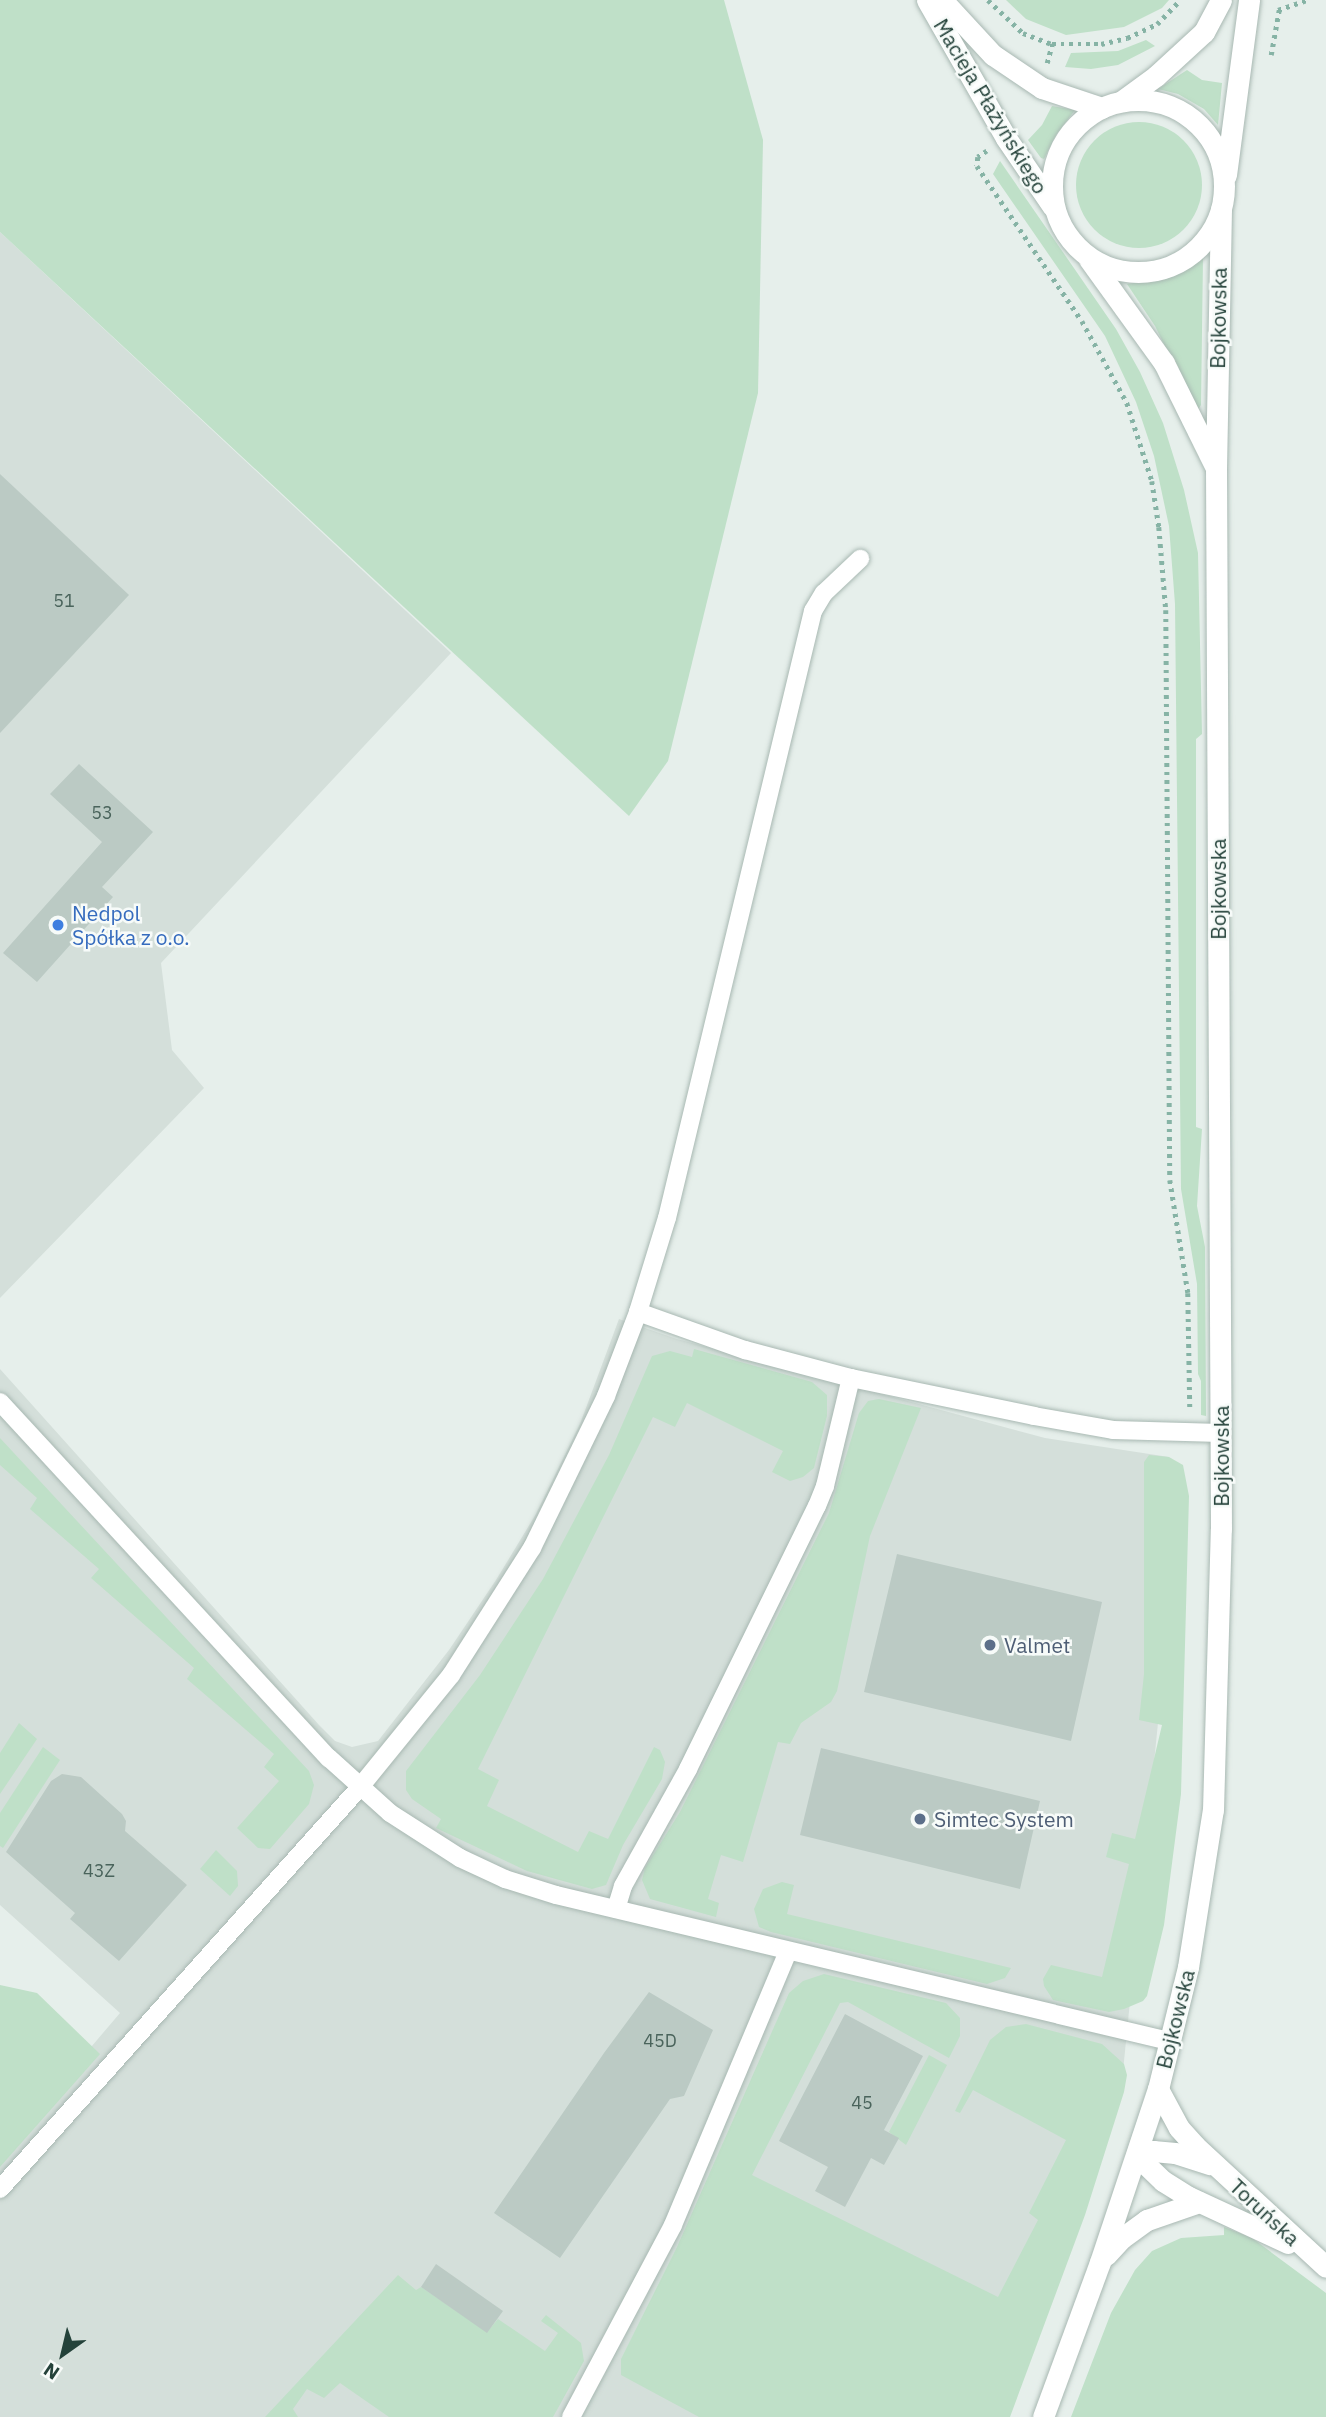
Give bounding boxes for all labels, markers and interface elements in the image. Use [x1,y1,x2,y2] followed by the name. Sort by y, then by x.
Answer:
[929,14,1053,198] street label: Macieja Płażyńskiego
[1205,267,1231,369] street label: Bojkowska
[53,590,75,612] house number: 51
[91,802,113,824] house number: 53
[1205,838,1231,940] street label: Bojkowska
[72,900,190,950] place label: Nedpol Spółka z o.o.
[50,917,66,933] marker: Nedpol Spółka z o.o.
[1208,1405,1234,1507] street label: Bojkowska
[1004,1632,1070,1658] place label: Valmet
[982,1637,998,1653] marker: Valmet
[934,1806,1074,1832] place label: Simtec System
[912,1811,928,1827] marker: Simtec System
[83,1860,115,1882] house number: 43Z
[1150,1967,1200,2071] street label: Bojkowska
[643,2030,677,2052] house number: 45D
[851,2092,873,2114] house number: 45
[1225,2173,1305,2251] street label: Toruńska
[28,2319,98,2389] north arrow
[39,2358,64,2385] text: N

